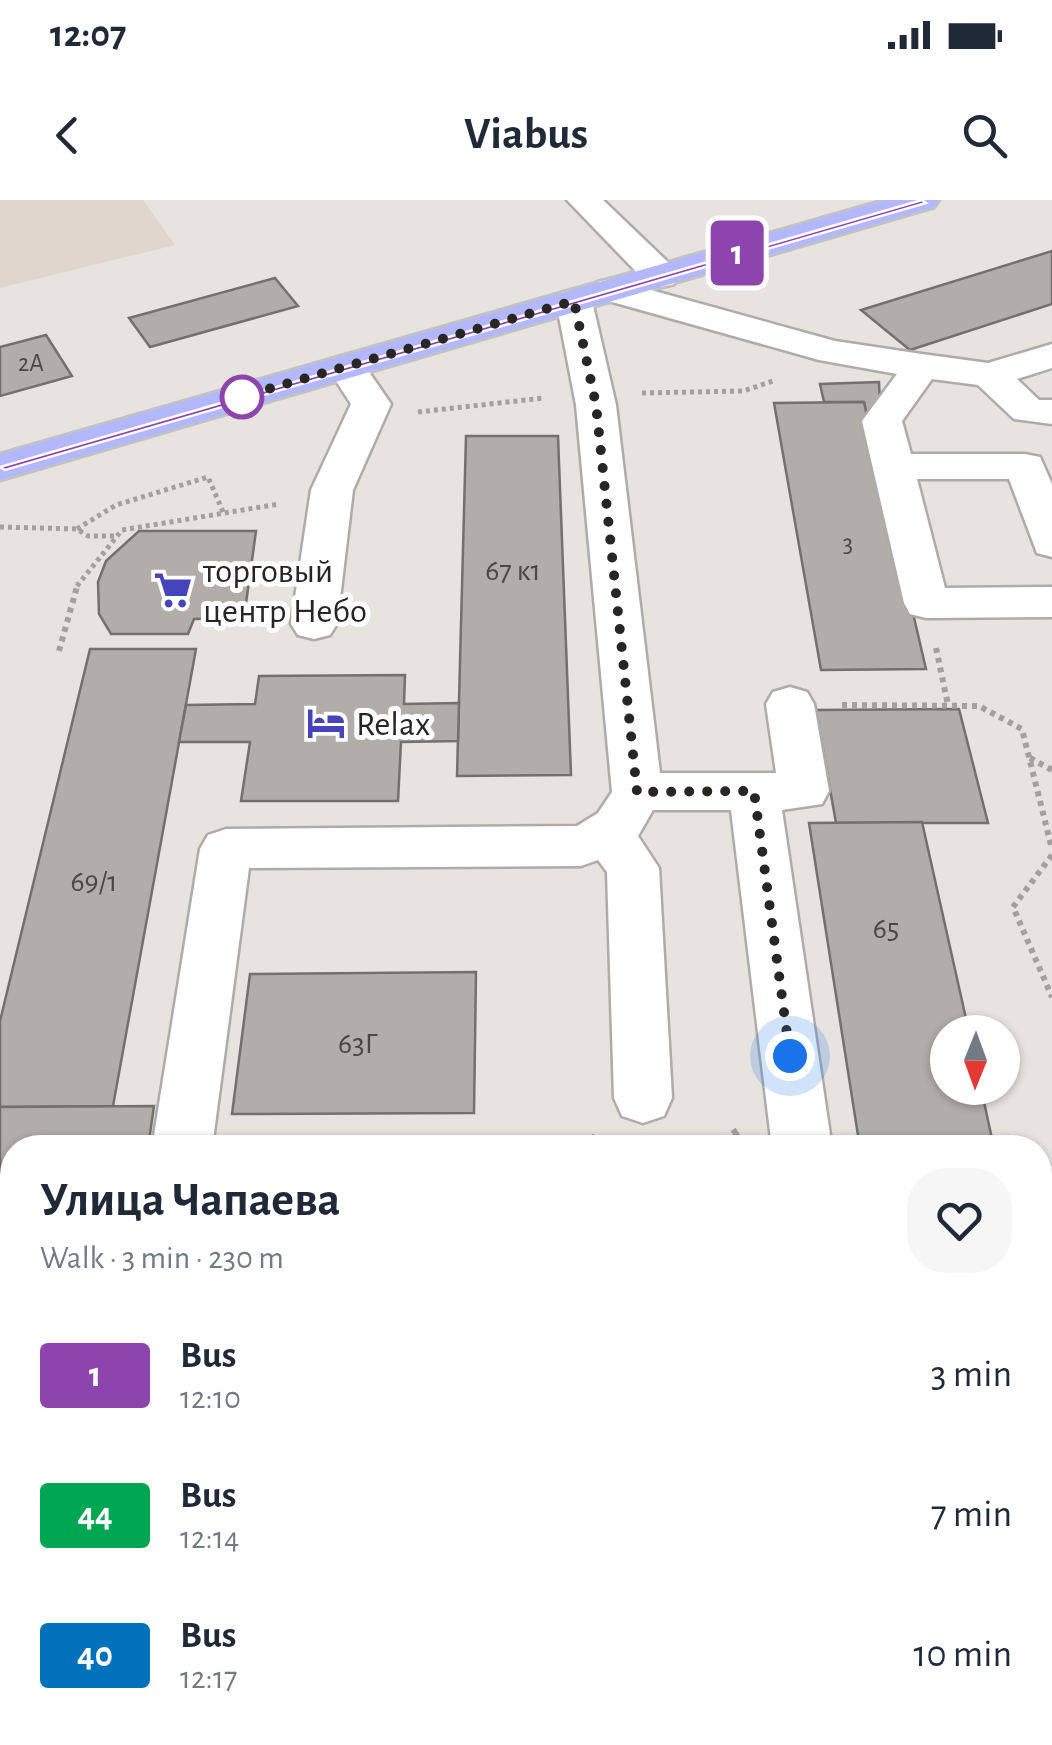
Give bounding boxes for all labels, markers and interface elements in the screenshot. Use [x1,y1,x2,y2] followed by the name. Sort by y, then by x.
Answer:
[50,16,127,54] text: 12:07
[40,108,95,163] icon: back
[957,108,1012,163] icon: search
[464,112,588,157] text: Viabus
[704,220,770,286] line badge: 1
[731,236,743,271] text: 1
[18,351,44,376] house number: 2А
[221,376,263,418] unlabelled marker
[843,532,853,557] house number: 3
[202,554,367,629] place label: торговый центр Небо
[485,556,541,586] house number: 67 к1
[152,569,194,611] supermarket icon: торговый центр Небо
[305,702,347,744] hotel icon: Relax
[356,707,430,742] place label: Relax
[70,867,118,897] house number: 69/1
[873,914,899,944] house number: 65
[930,1015,1020,1105] north arrow
[930,1015,1020,1105] map controls
[338,1029,378,1059] house number: 63Г
[765,1031,815,1081] your location
[907,1168,1012,1273] button: heart
[40,1177,340,1225] text: Улица Чапаева
[40,1242,284,1274] text: Walk · 3 min · 230 m
[180,1337,236,1375] text: Bus
[931,1356,1012,1394] text: 3 min
[89,1358,101,1393] text: 1
[180,1382,241,1414] text: 12:10
[180,1477,236,1515] text: Bus
[931,1496,1012,1534] text: 7 min
[77,1498,113,1533] text: 44
[180,1522,239,1554] text: 12:14
[180,1617,236,1655] text: Bus
[913,1636,1012,1674] text: 10 min
[77,1638,113,1673] text: 40
[180,1662,237,1694] text: 12:17

